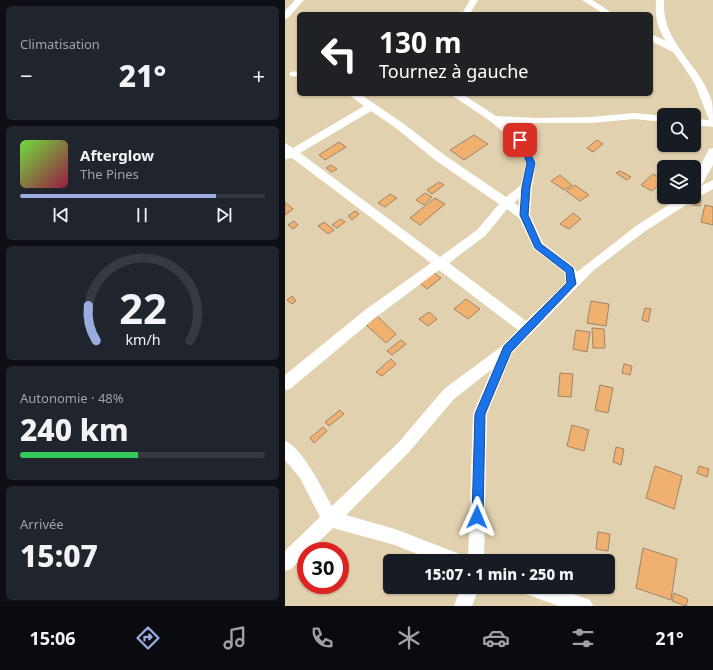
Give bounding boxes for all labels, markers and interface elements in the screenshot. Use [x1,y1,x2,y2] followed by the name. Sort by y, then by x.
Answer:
[379,23,462,61] text: 130 m
[313,28,365,80] icon: left
[20,35,100,53] text: Climatisation
[119,55,166,96] text: 21°
[379,59,528,83] text: Tournez à gauche
[20,60,33,90] text: −
[252,60,265,90] text: +
[657,108,701,204] map controls
[657,108,701,152] button: search
[503,123,537,157] pin
[509,129,531,151] icon: arrive
[80,145,154,165] text: Afterglow
[657,160,701,204] button: layers
[80,165,139,183] text: The Pines
[50,204,72,226] icon: previous
[131,204,153,226] icon: pause
[213,204,235,226] icon: next
[119,280,166,336] text: 22
[125,330,160,349] text: km/h
[20,389,124,407] text: Autonomie · 48%
[20,409,129,450] text: 240 km
[456,496,498,538] position arrow
[20,515,64,533] text: Arrivée
[20,535,98,576] text: 15:07
[297,542,349,594] speed limit sign: 30
[424,564,574,584] text: 15:07 · 1 min · 250 m
[134,624,162,652] icon: directions
[221,624,249,652] icon: music
[308,624,336,652] icon: phone
[395,624,423,652] icon: climate
[482,624,510,652] icon: car
[569,624,597,652] icon: filters
[29,626,76,650] text: 15:06
[655,626,684,650] text: 21°

